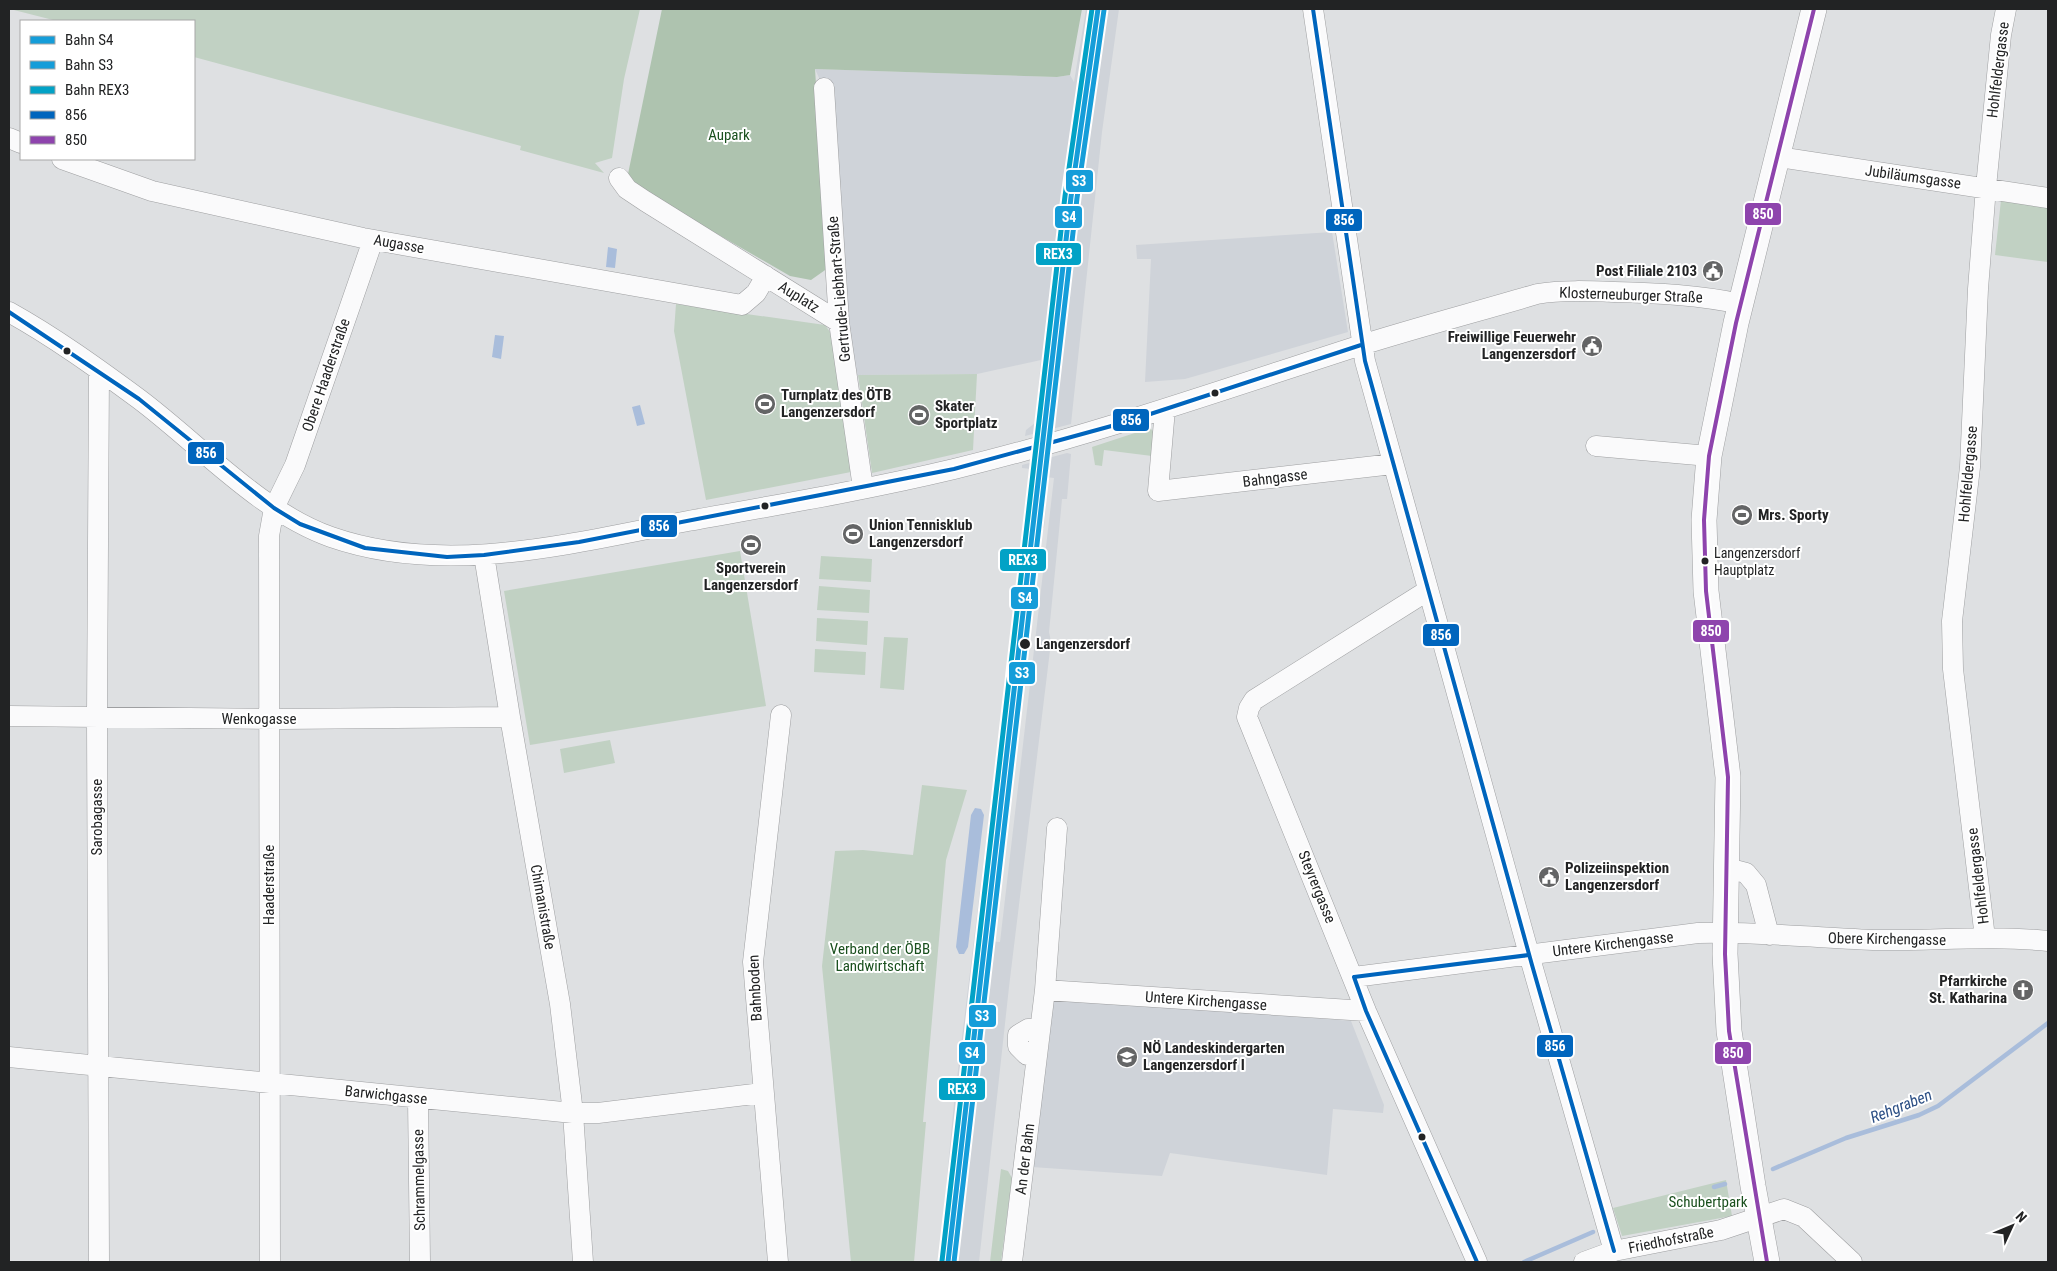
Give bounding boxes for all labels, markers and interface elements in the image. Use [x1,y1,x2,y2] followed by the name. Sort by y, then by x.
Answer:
[20,20,195,160] legend
[1983,21,2013,119] street label: Hohlfeldergasse
[65,31,114,49] text: Bahn S4
[65,56,114,74] text: Bahn S3
[65,81,129,99] text: Bahn REX3
[65,106,87,124] text: 856
[708,126,750,144] park label: Aupark
[65,131,87,149] text: 850
[1864,161,1962,193] street label: Jubiläumsgasse
[1065,169,1094,193] line badge: S3
[1072,173,1086,189] text: S3
[1744,202,1782,226] line badge: 850
[1054,205,1083,229] line badge: S4
[1752,206,1774,222] text: 850
[1325,208,1363,232] line badge: 856
[1062,209,1076,225] text: S4
[1333,212,1355,228] text: 856
[824,215,854,363] street label: Gertrude-Liebhart-Straße
[372,231,426,257] street label: Augasse
[1035,242,1082,266] line badge: REX3
[1043,246,1073,262] text: REX3
[1701,259,1725,283] public building icon: Post Filiale 2103
[1596,262,1697,280] place label: Post Filiale 2103
[775,277,823,317] street label: Auplatz
[1559,283,1703,307] street label: Klosterneuburger Straße
[298,316,354,434] street label: Obere Haaderstraße
[1448,328,1576,363] place label: Freiwillige Feuerwehr Langenzersdorf
[1580,334,1604,358] public building icon: Freiwillige Feuerwehr Langenzersdorf
[62,346,72,356] unlabelled marker
[781,386,891,421] place label: Turnplatz des ÖTB Langenzersdorf
[1210,388,1220,398] unlabelled marker
[753,392,777,416] sports icon: Turnplatz des ÖTB Langenzersdorf
[935,397,998,432] place label: Skater Sportplatz
[907,403,931,427] sports icon: Skater Sportplatz
[1112,408,1150,432] line badge: 856
[1120,412,1142,428] text: 856
[1955,425,1981,523] street label: Hohlfeldergasse
[187,441,225,465] line badge: 856
[195,445,217,461] text: 856
[1242,465,1308,491] street label: Bahngasse
[760,501,770,511] unlabelled marker
[1730,503,1754,527] sports icon: Mrs. Sporty
[1758,506,1829,524] place label: Mrs. Sporty
[640,514,678,538] line badge: 856
[869,516,972,551] place label: Union Tennisklub Langenzersdorf
[648,518,670,534] text: 856
[841,522,865,546] sports icon: Union Tennisklub Langenzersdorf
[739,533,763,557] sports icon: Sportverein Langenzersdorf
[1714,545,1801,578] place label: Langenzersdorf Hauptplatz
[999,548,1047,572] line badge: REX3
[1008,552,1038,568] text: REX3
[1700,556,1710,566] marker: Langenzersdorf Hauptplatz
[704,559,798,594] place label: Sportverein Langenzersdorf
[1010,586,1039,610] line badge: S4
[1018,590,1032,606] text: S4
[1692,619,1730,643] line badge: 850
[1422,623,1460,647] line badge: 856
[1700,623,1722,639] text: 850
[1430,627,1452,643] text: 856
[1036,635,1130,653] place label: Langenzersdorf
[1018,637,1032,651] marker: Langenzersdorf
[1008,661,1036,685] line badge: S3
[1015,665,1029,681] text: S3
[221,710,297,728] street label: Wenkogasse
[88,779,106,855] street label: Sarobagasse
[1963,827,1993,925] street label: Hohlfeldergasse
[260,845,278,925] street label: Haaderstraße
[1294,848,1340,926] street label: Steyrergasse
[1565,859,1669,894] place label: Polizeiinspektion Langenzersdorf
[527,863,559,951] street label: Chimanistraße
[1537,865,1561,889] public building icon: Polizeiinspektion Langenzersdorf
[1551,928,1675,960] street label: Untere Kirchengasse
[1828,929,1946,949] street label: Obere Kirchengasse
[830,940,930,975] park label: Verband der ÖBB Landwirtschaft
[744,954,766,1022] street label: Bahnboden
[1929,972,2007,1007] place label: Pfarrkirche St. Katharina
[2011,978,2035,1002] church icon: Pfarrkirche St. Katharina
[1145,988,1267,1014] street label: Untere Kirchengasse
[968,1004,997,1028] line badge: S3
[975,1008,989,1024] text: S3
[1536,1034,1574,1058] line badge: 856
[1544,1038,1566,1054] text: 856
[1143,1039,1285,1074] place label: NÖ Landeskindergarten Langenzersdorf I
[958,1041,986,1065] line badge: S4
[1714,1041,1752,1065] line badge: 850
[965,1045,979,1061] text: S4
[1115,1045,1139,1069] school or university icon: NÖ Landeskindergarten Langenzersdorf I
[1722,1045,1744,1061] text: 850
[938,1077,986,1101] line badge: REX3
[947,1081,977,1097] text: REX3
[344,1082,428,1108] street label: Barwichgasse
[1867,1085,1935,1127] water label: Rehgraben
[1012,1122,1038,1196] street label: An der Bahn
[409,1129,429,1231] street label: Schrammelgasse
[1417,1132,1427,1142] unlabelled marker
[1669,1193,1748,1211] park label: Schubertpark
[1987,1201,2037,1251] north arrow
[2013,1208,2030,1226] text: N
[1627,1223,1715,1257] street label: Friedhofstraße

